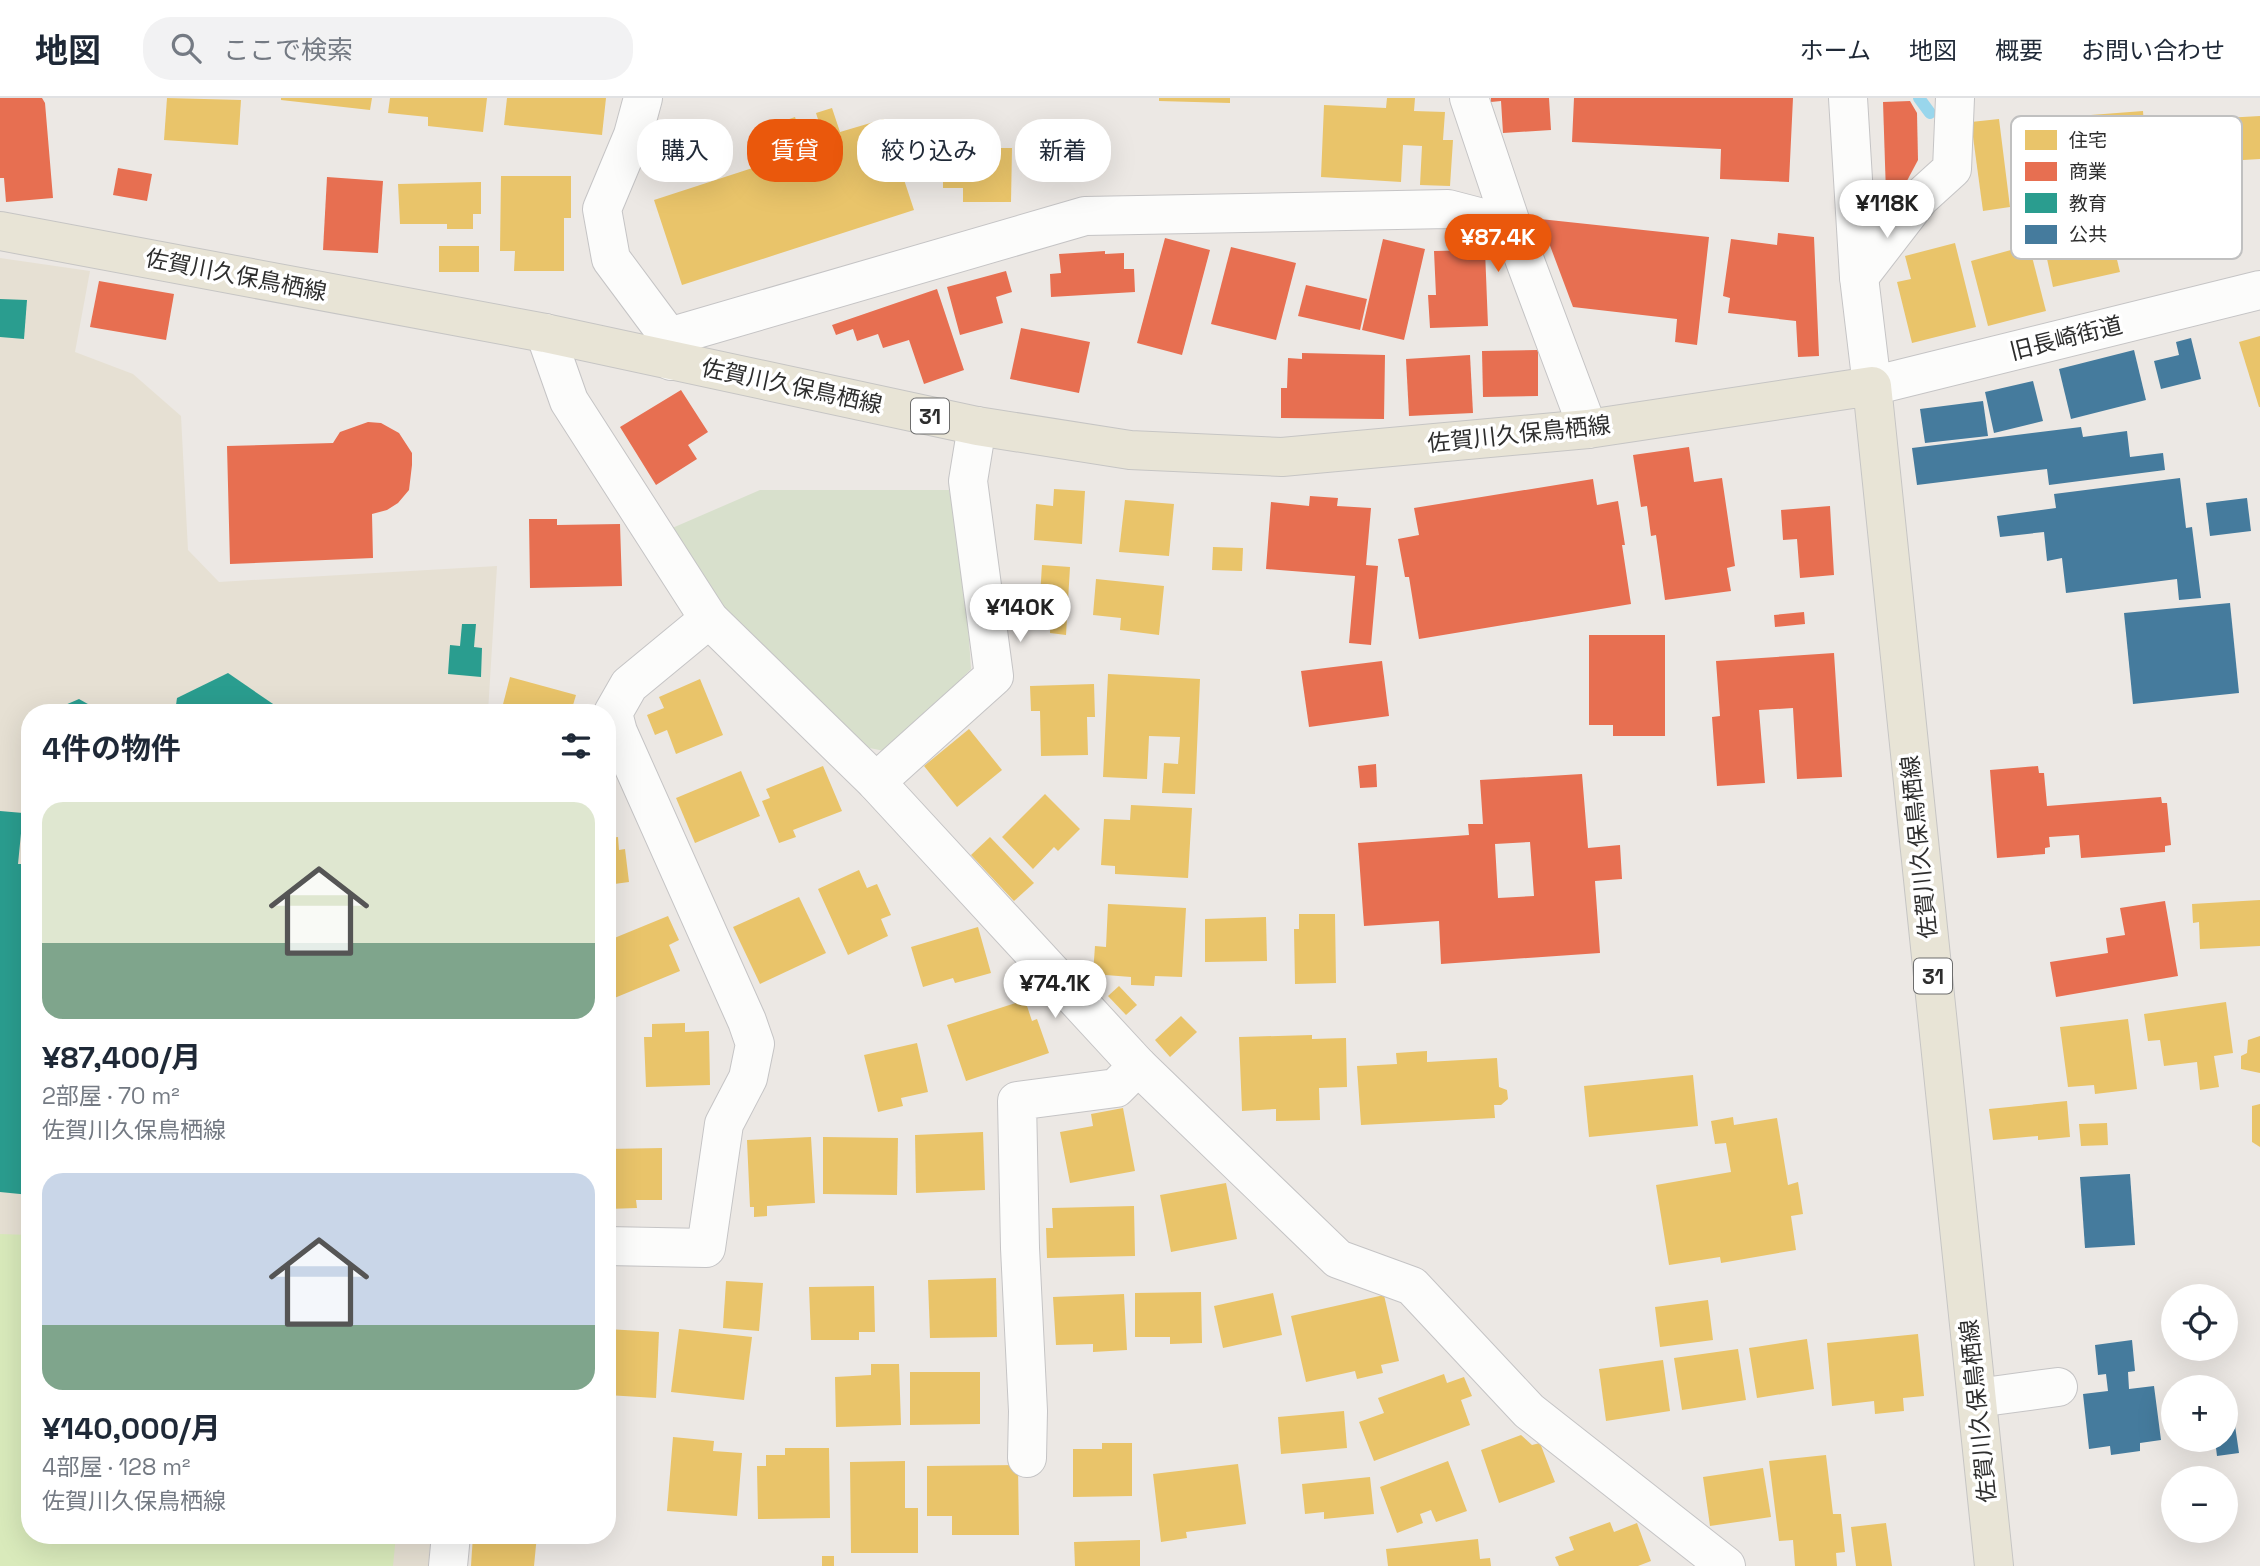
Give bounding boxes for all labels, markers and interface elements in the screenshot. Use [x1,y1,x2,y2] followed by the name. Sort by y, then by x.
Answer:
[143,17,633,80] search box
[167,29,205,67] icon: search
[35,30,101,72] text: 地図
[223,33,353,67] text: ここで検索
[1800,35,1871,66] text: ホーム
[1909,35,1957,66] text: 地図
[1995,35,2043,66] text: 概要
[2081,35,2225,66] text: お問い合わせ
[2011,116,2242,259] legend
[637,119,733,182] chip: 購入
[747,119,843,182] chip: 賃貸
[857,119,1001,182] chip: 絞り込み
[1015,119,1111,182] chip: 新着
[2069,128,2107,153] text: 住宅
[2069,159,2107,184] text: 商業
[1838,180,1936,240] pin: ¥118K
[1855,188,1919,218] text: ¥118K
[2069,191,2107,216] text: 教育
[1441,214,1555,274] pin: ¥87.4K
[1461,222,1535,252] text: ¥87.4K
[2069,222,2107,247] text: 公共
[143,243,329,307] street label: 佐賀川久保鳥栖線
[2007,310,2125,366] street label: 旧長崎街道
[699,352,885,420] street label: 佐賀川久保鳥栖線
[911,398,949,434] road number: 31
[1426,409,1612,459] street label: 佐賀川久保鳥栖線
[971,584,1069,644] pin: ¥140K
[986,592,1054,622] text: ¥140K
[557,727,595,765] icon: filters
[42,729,181,768] text: 4件の物件
[1894,754,1944,940] street label: 佐賀川久保鳥栖線
[256,848,382,974] icon: home
[1914,958,1952,994] road number: 31
[998,960,1112,1020] pin: ¥74.1K
[1019,968,1091,998] text: ¥74.1K
[42,1038,201,1077] text: ¥87,400/月
[42,1081,180,1111] text: 2部屋 · 70 m²
[42,1115,226,1145] text: 佐賀川久保鳥栖線
[256,1219,382,1345] icon: home
[2161,1284,2238,1543] map controls
[2161,1284,2238,1361] button: locate
[1953,1318,2003,1504] street label: 佐賀川久保鳥栖線
[2161,1375,2238,1452] button: +
[42,1409,221,1448] text: ¥140,000/月
[42,1452,190,1482] text: 4部屋 · 128 m²
[2161,1466,2238,1543] button: −
[42,1486,226,1516] text: 佐賀川久保鳥栖線

